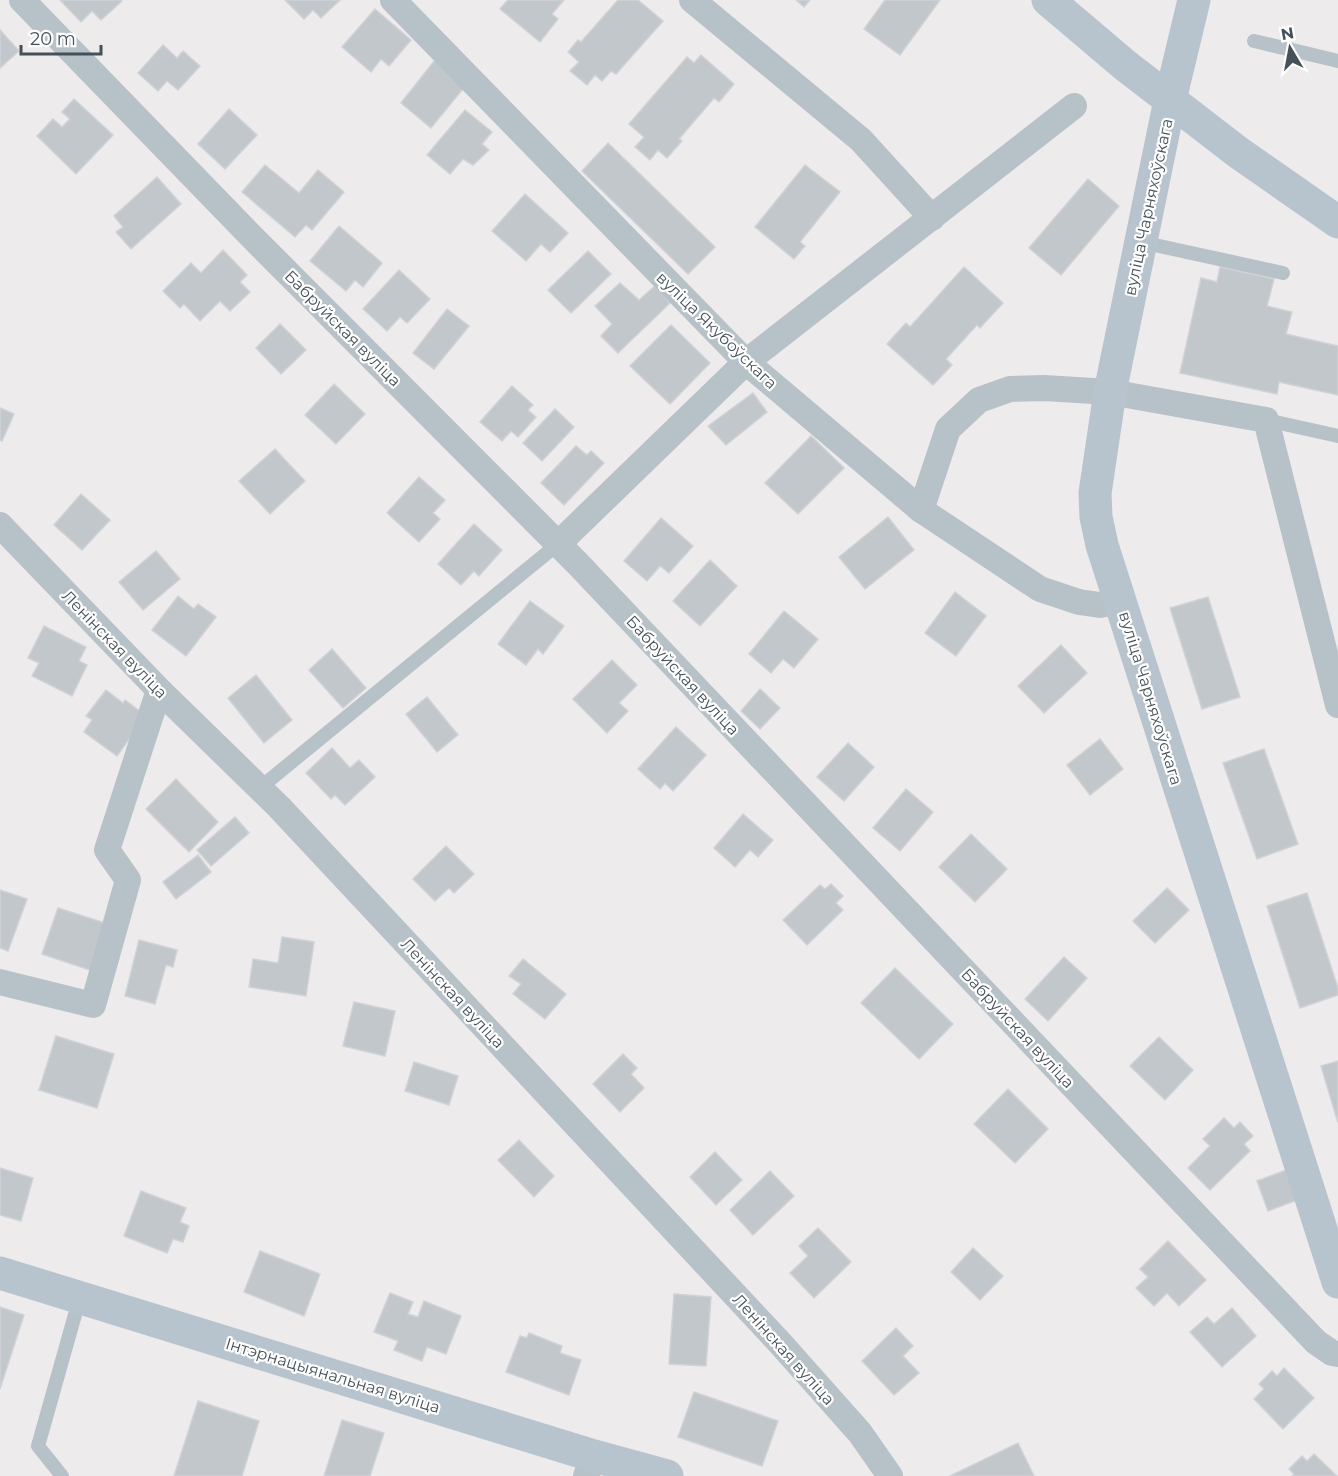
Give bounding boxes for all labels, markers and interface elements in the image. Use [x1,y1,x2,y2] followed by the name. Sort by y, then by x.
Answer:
[21,18,100,56] scale bar
[1260,18,1320,78] north arrow
[1279,23,1296,44] text: N
[30,28,76,50] text: 20 m
[1120,117,1177,297] street label: вуліца Чарняхоўскага
[281,266,405,390] street label: Бабруйская вуліца
[652,268,781,393] street label: вуліца Якубоўскага
[58,586,171,702] street label: Ленінская вуліца
[1115,609,1186,787] street label: вуліца Чарняхоўскага
[622,612,743,739] street label: Бабруйская вуліца
[397,935,508,1052] street label: Ленінская вуліца
[957,965,1078,1092] street label: Бабруйская вуліца
[729,1290,838,1409] street label: Ленінская вуліца
[223,1334,442,1417] street label: Інтэрнацыянальная вуліца

